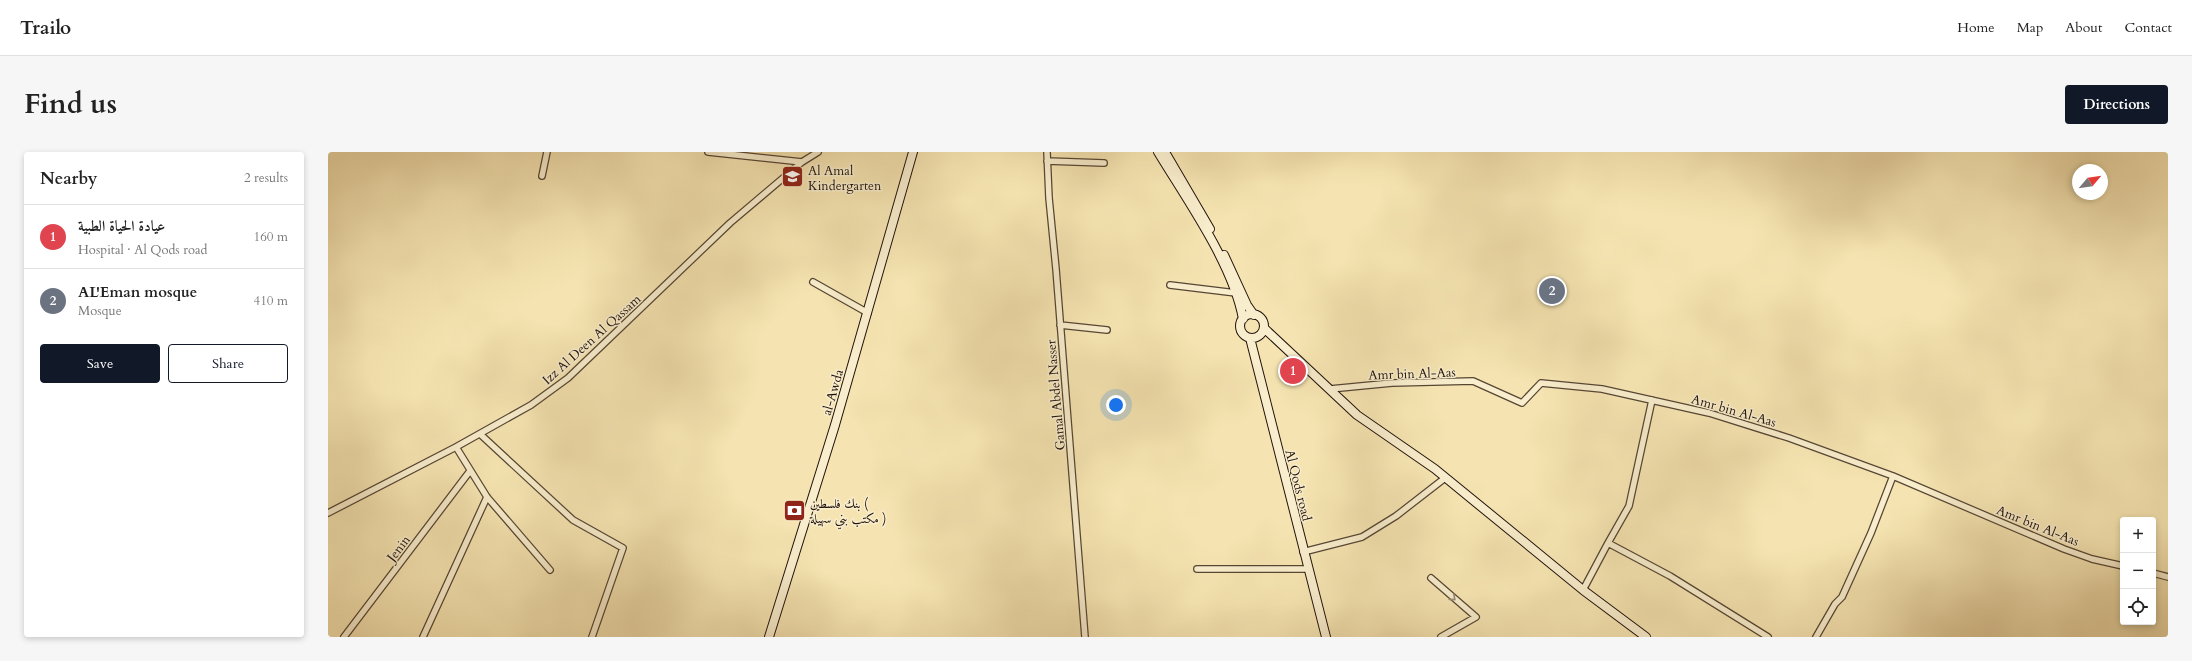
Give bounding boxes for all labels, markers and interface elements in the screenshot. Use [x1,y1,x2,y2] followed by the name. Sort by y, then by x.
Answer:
[20,15,71,41] text: Trailo
[1957,18,1995,37] text: Home
[2017,18,2043,37] text: Map
[2065,18,2102,37] text: About
[2124,18,2172,37] text: Contact
[24,85,117,123] text: Find us
[2065,85,2168,124] button: Directions
[808,162,882,195] place label: Al Amal Kindergarten
[780,164,806,190] school or university icon: Al Amal Kindergarten
[2072,164,2108,200] north arrow
[40,167,97,190] text: Nearby
[244,169,288,187] text: 2 results
[78,216,165,236] text: عيادة الحياة الطبية
[50,228,56,246] text: 1
[254,228,288,246] text: 160 m
[78,241,208,259] text: Hospital · Al Qods road
[1539,276,1565,306] pin: 2
[78,282,197,302] text: AL'Eman mosque
[538,291,645,389] street label: Izz Al Deen Al Qassam
[50,292,56,310] text: 2
[254,292,288,310] text: 410 m
[78,302,122,320] text: Mosque
[1042,338,1070,451] street label: Gamal Abdel Nasser
[40,344,160,383] button: Save
[168,344,288,383] button: Share
[1280,356,1306,386] pin: 1
[1368,363,1456,385] street label: Amr bin Al-Aas
[818,367,848,417] street label: al-Awda
[1689,390,1778,432] street label: Amr bin Al-Aas
[1106,395,1126,415] your location
[1280,447,1316,523] street label: Al Qods road
[809,495,887,530] place label: بنك فلسطين ( مكتب بني سهيلة )
[782,497,808,523] bank icon: بنك فلسطين ( مكتب بني سهيلة )
[1994,501,2082,551] street label: Amr bin Al-Aas
[2120,517,2156,625] map controls
[2120,517,2156,553] button: +
[382,531,415,567] street label: Jenin
[2120,553,2156,589] button: −
[2120,589,2156,625] button: locate
[1449,593,1456,600] one-way arrow

